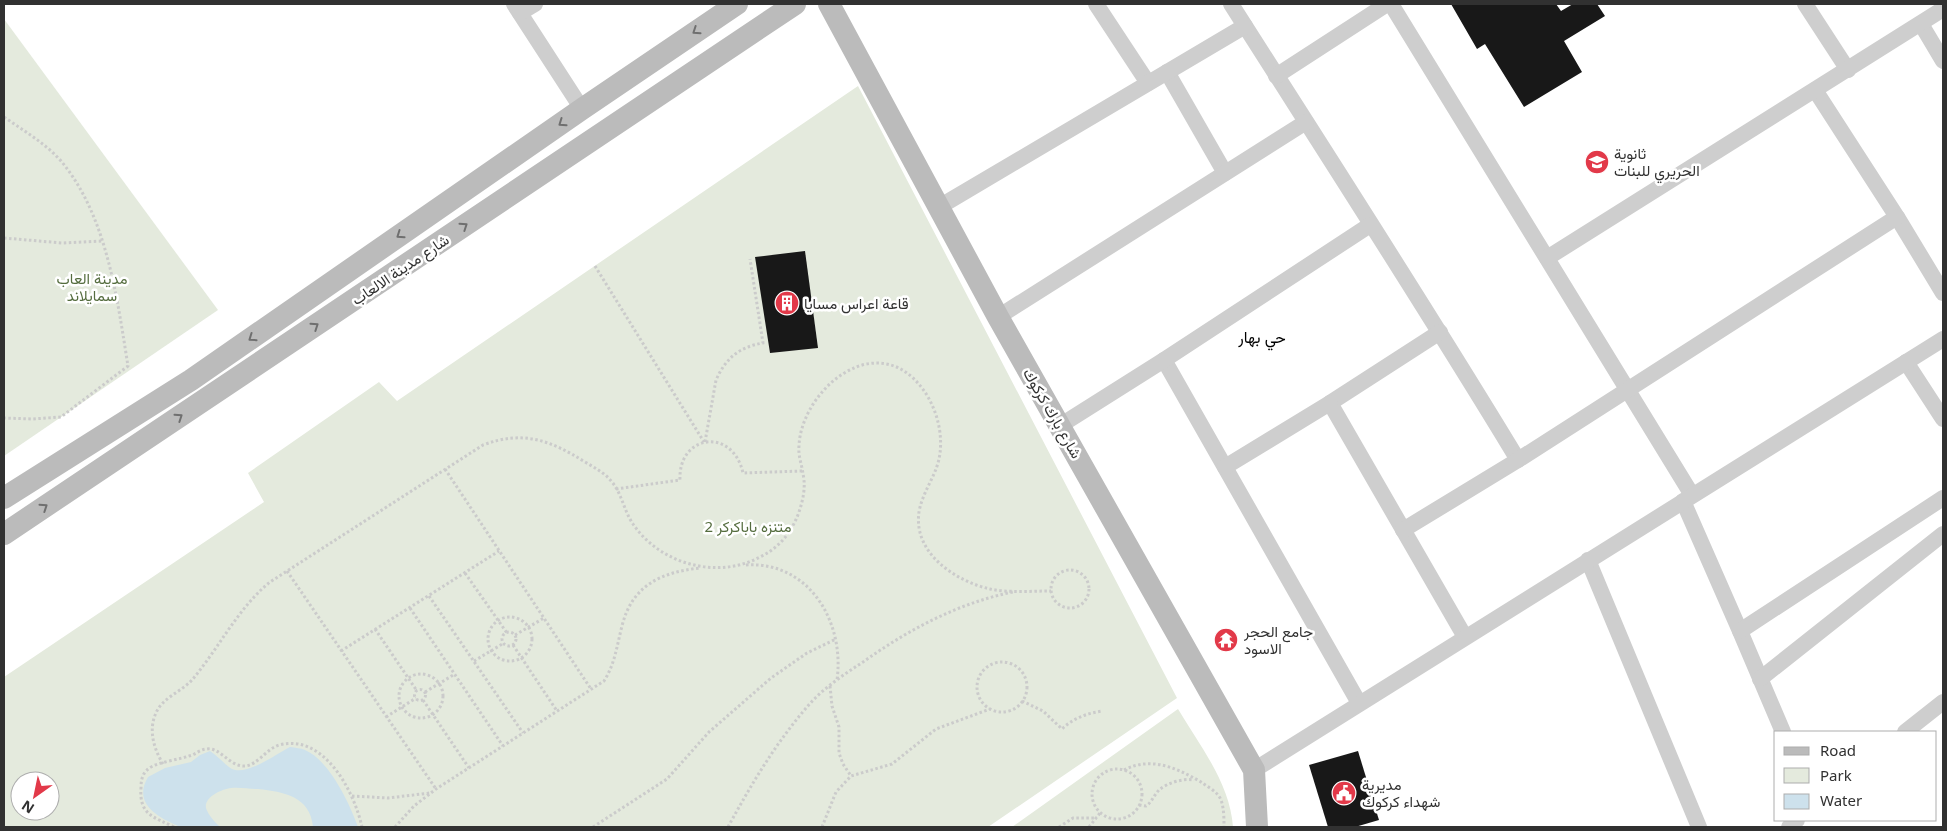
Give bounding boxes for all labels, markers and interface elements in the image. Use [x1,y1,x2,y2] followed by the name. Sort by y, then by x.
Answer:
[692,25,702,34] one-way arrow
[558,117,568,126] one-way arrow
[1614,143,1700,184] place label: ثانوية الحريري للبنات
[1584,149,1610,175] school or university icon: ثانوية الحريري للبنات
[459,223,468,233] one-way arrow
[347,229,454,311] street label: شارع مدينة الالعاب
[396,229,406,238] one-way arrow
[57,268,127,305] park label: مدينة العاب سمايلاند
[774,290,800,316] building icon: قاعة اعراس مسايا
[804,293,909,314] place label: قاعة اعراس مسايا
[309,323,318,333] one-way arrow
[1237,326,1286,351] district label: حي بهار
[248,332,257,341] one-way arrow
[1017,364,1087,463] street label: شارع بارك كركوك
[174,414,183,423] one-way arrow
[39,504,48,513] one-way arrow
[704,516,792,536] park label: متنزه باباكركر 2
[1243,621,1313,658] place label: جامع الحجر الاسود
[1213,627,1239,653] temple icon: جامع الحجر الاسود
[1774,731,1937,821] legend
[1820,740,1856,760] text: Road
[1820,765,1852,785] text: Park
[10,771,60,821] north arrow
[1362,774,1441,811] place label: مديرية شهداء كركوك
[1331,780,1357,806] public building icon: مديرية شهداء كركوك
[1820,790,1862,810] text: Water
[18,796,38,818] text: N

